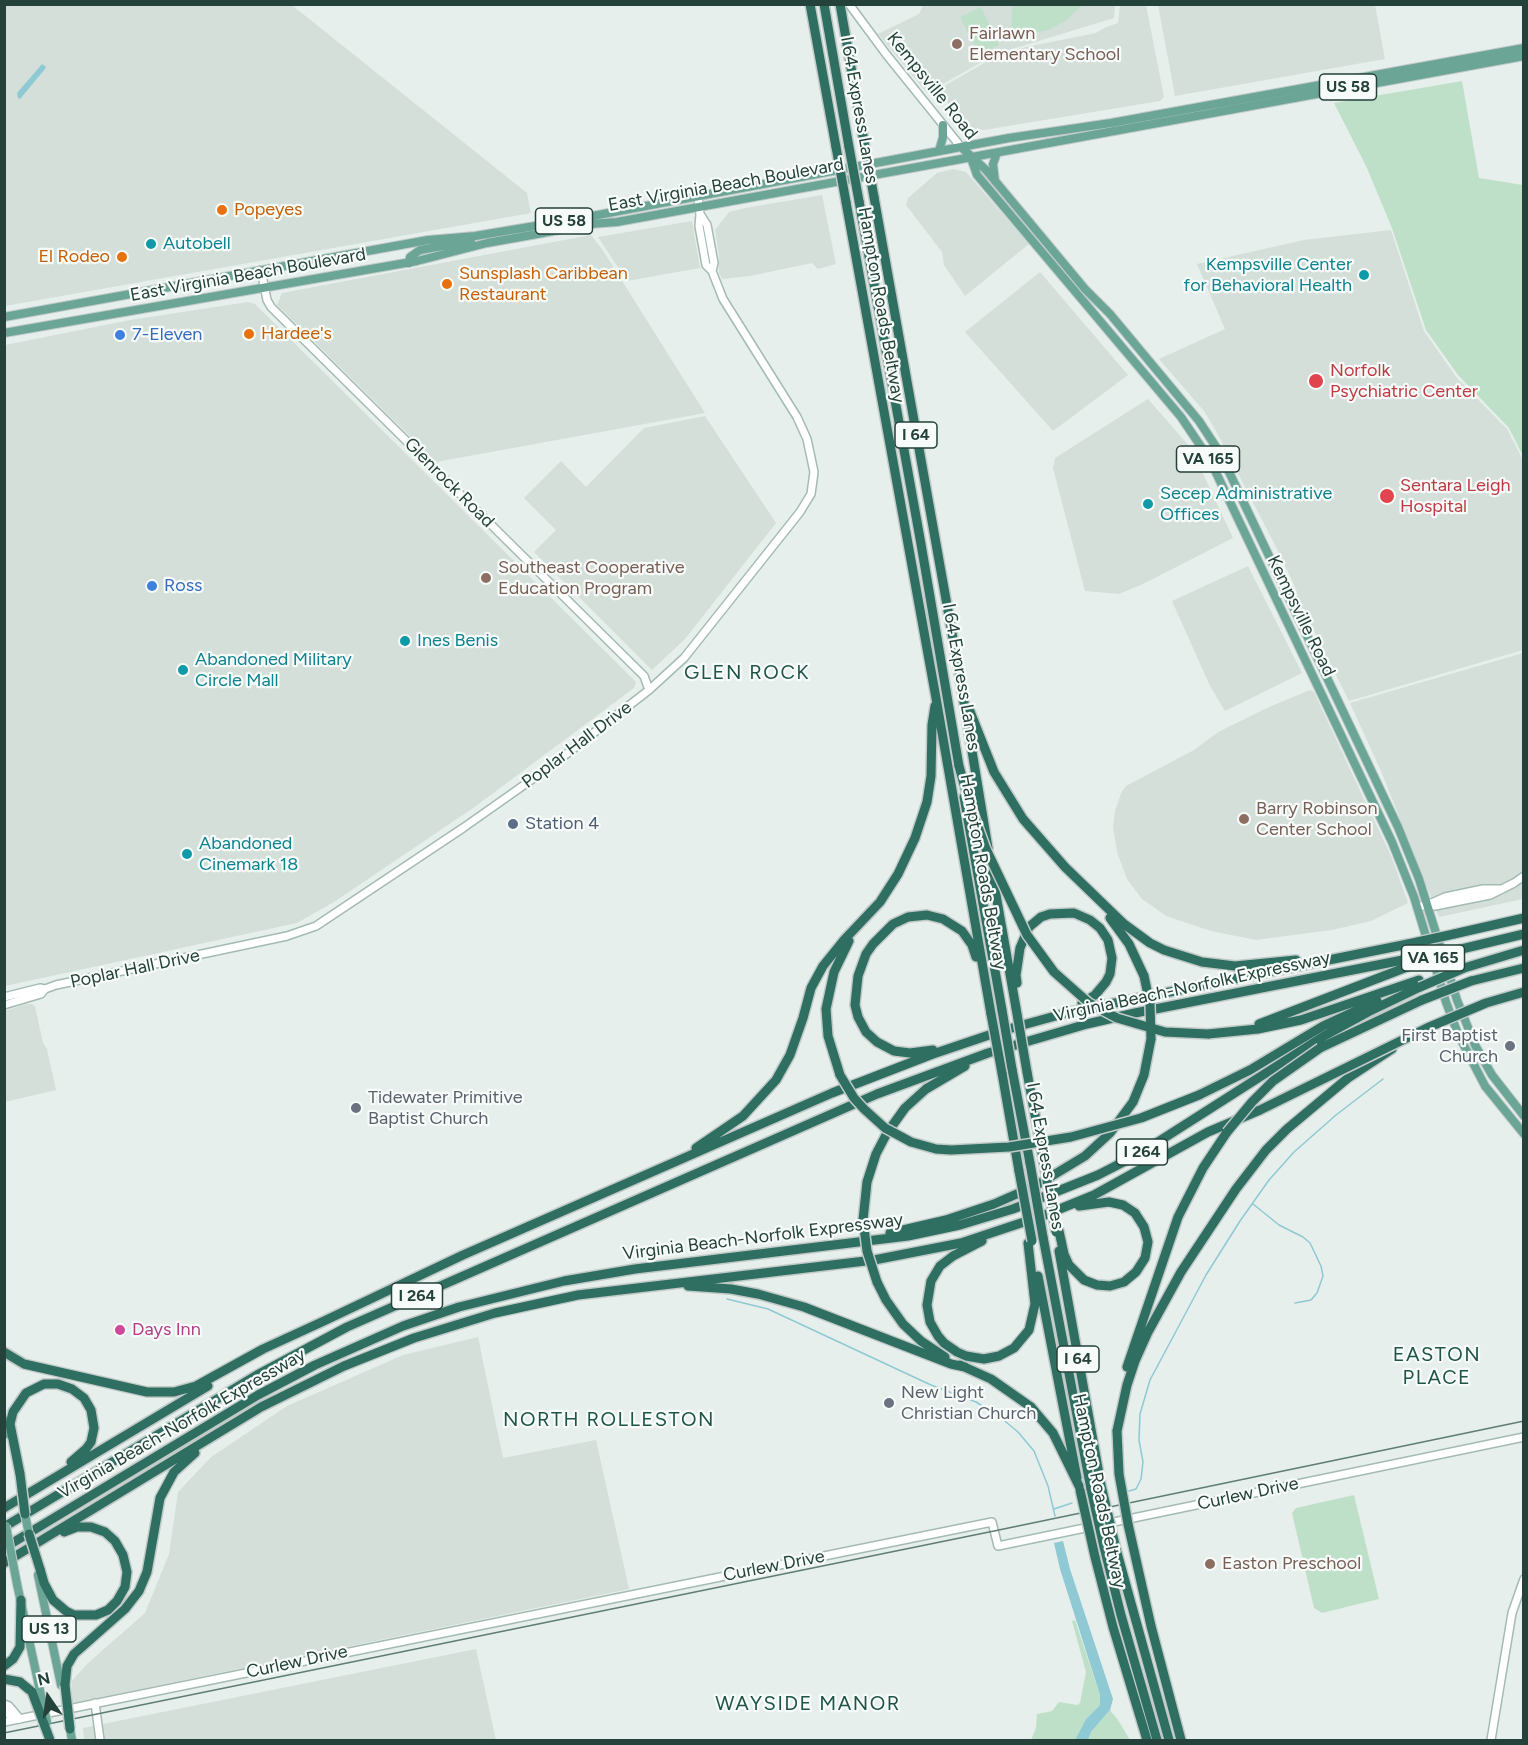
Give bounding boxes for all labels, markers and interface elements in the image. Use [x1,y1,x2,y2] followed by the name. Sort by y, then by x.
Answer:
[969,23,1120,66] place label: Fairlawn Elementary School
[882,28,982,144] street label: Kempsville Road
[835,35,883,185] street label: I 64 Express Lanes
[950,37,964,51] marker: Fairlawn Elementary School
[1320,74,1376,100] road number: US 58
[606,154,846,216] street label: East Virginia Beach Boulevard
[234,199,302,221] place label: Popeyes
[215,203,229,217] marker: Popeyes
[853,205,909,405] street label: Hampton Roads Beltway
[536,208,592,234] road number: US 58
[163,233,231,255] place label: Autobell
[144,237,158,251] marker: Autobell
[128,244,368,306] street label: East Virginia Beach Boulevard
[38,246,110,268] place label: El Rodeo
[115,250,129,264] marker: El Rodeo
[1184,254,1352,296] place label: Kempsville Center for Behavioral Health
[459,263,628,306] place label: Sunsplash Caribbean Restaurant
[1357,268,1371,282] marker: Kempsville Center for Behavioral Health
[440,277,454,291] marker: Sunsplash Caribbean Restaurant
[261,323,332,345] place label: Hardee's
[132,324,202,346] place label: 7-Eleven
[242,327,256,341] marker: Hardee's
[113,328,127,342] marker: 7-Eleven
[1330,360,1478,403] place label: Norfolk Psychiatric Center
[1307,372,1325,390] marker: Norfolk Psychiatric Center
[895,422,937,448] road number: I 64
[400,434,498,532] street label: Glenrock Road
[1176,446,1240,472] road number: VA 165
[1400,475,1511,518] place label: Sentara Leigh Hospital
[1160,483,1332,526] place label: Secep Administrative Offices
[1378,487,1396,505] marker: Sentara Leigh Hospital
[1141,497,1155,511] marker: Secep Administrative Offices
[1262,552,1340,680] street label: Kempsville Road
[498,557,685,600] place label: Southeast Cooperative Education Program
[479,571,493,585] marker: Southeast Cooperative Education Program
[164,575,202,597] place label: Ross
[145,579,159,593] marker: Ross
[937,602,985,752] street label: I 64 Express Lanes
[417,630,498,652] place label: Ines Benis
[398,634,412,648] marker: Ines Benis
[195,649,352,692] place label: Abandoned Military Circle Mall
[684,661,810,685] district label: GLEN ROCK
[176,663,190,677] marker: Abandoned Military Circle Mall
[518,697,636,793] street label: Poplar Hall Drive
[955,772,1011,972] street label: Hampton Roads Beltway
[1256,798,1378,840] place label: Barry Robinson Center School
[1237,812,1251,826] marker: Barry Robinson Center School
[525,813,599,835] place label: Station 4
[506,817,520,831] marker: Station 4
[199,833,298,876] place label: Abandoned Cinemark 18
[180,847,194,861] marker: Abandoned Cinemark 18
[68,945,202,993] street label: Poplar Hall Drive
[1402,945,1464,971] road number: VA 165
[1052,947,1332,1027] street label: Virginia Beach-Norfolk Expressway
[1401,1025,1498,1068] place label: First Baptist Church
[1503,1039,1517,1053] marker: First Baptist Church
[1021,1081,1069,1231] street label: I 64 Express Lanes
[368,1087,523,1130] place label: Tidewater Primitive Baptist Church
[349,1101,363,1115] marker: Tidewater Primitive Baptist Church
[1116,1139,1168,1165] road number: I 264
[622,1209,904,1265] street label: Virginia Beach-Norfolk Expressway
[392,1283,442,1309] road number: I 264
[132,1319,201,1341] place label: Days Inn
[113,1323,127,1337] marker: Days Inn
[1393,1343,1481,1390] district label: EASTON PLACE
[54,1344,310,1504] street label: Virginia Beach-Norfolk Expressway
[1057,1346,1099,1372] road number: I 64
[901,1382,1036,1424] place label: New Light Christian Church
[1068,1392,1130,1590] street label: Hampton Roads Beltway
[882,1396,896,1410] marker: New Light Christian Church
[503,1408,715,1432] district label: NORTH ROLLESTON
[1195,1473,1301,1515] street label: Curlew Drive
[721,1546,827,1586] street label: Curlew Drive
[1222,1553,1361,1575] place label: Easton Preschool
[1203,1557,1217,1571] marker: Easton Preschool
[22,1616,76,1642] road number: US 13
[244,1641,350,1683] street label: Curlew Drive
[18,1667,78,1727] north arrow
[36,1668,52,1690] text: N
[715,1692,901,1716] district label: WAYSIDE MANOR

